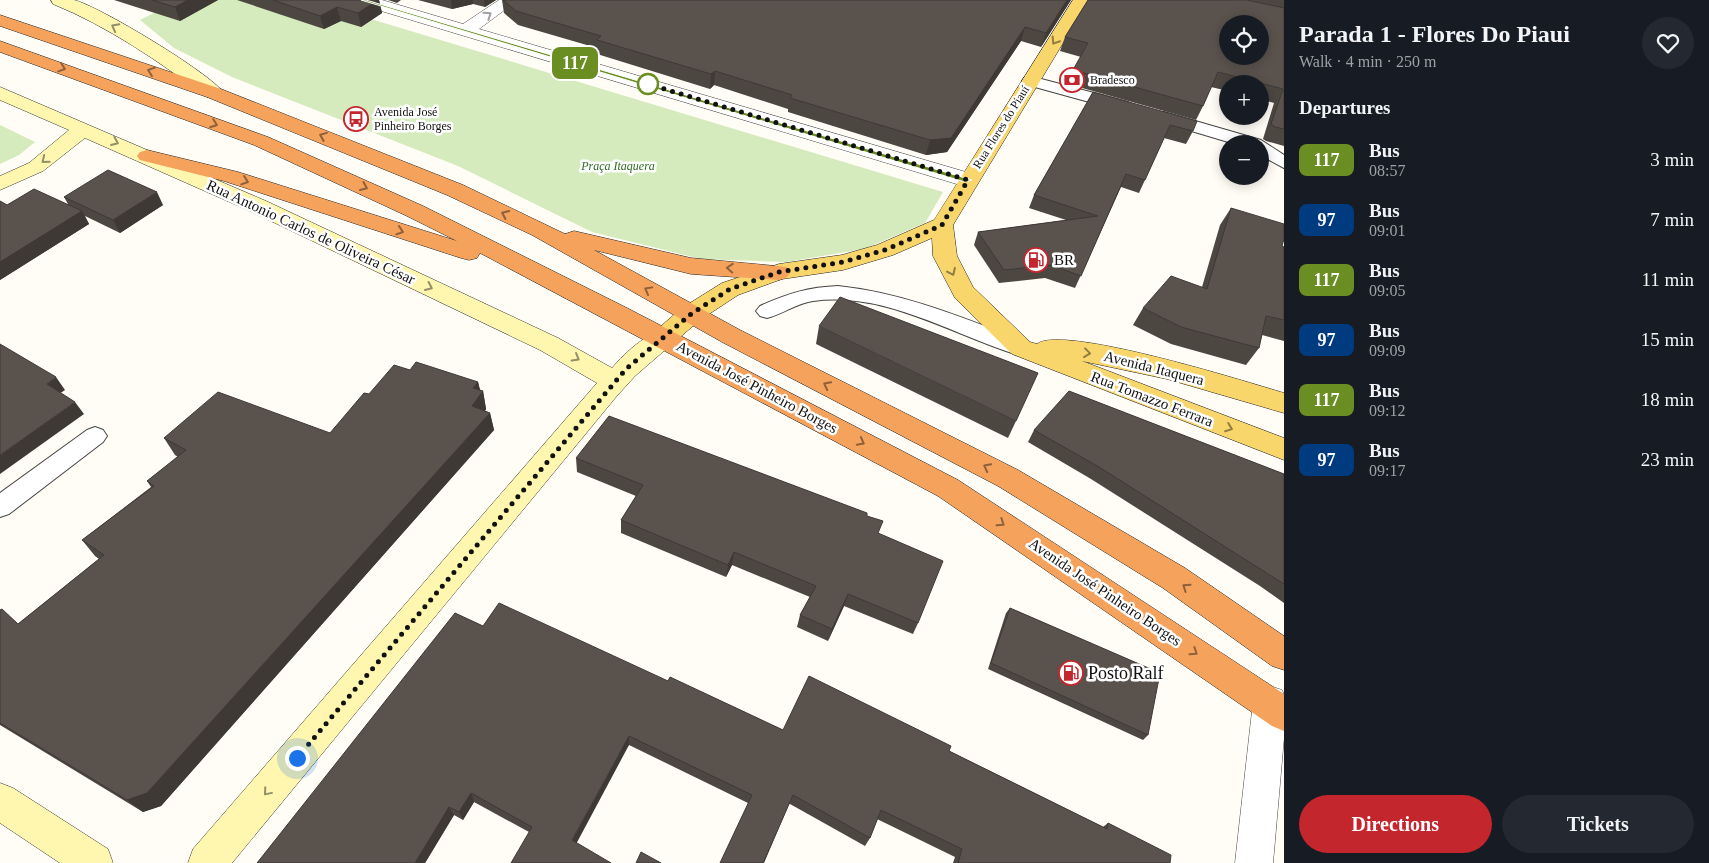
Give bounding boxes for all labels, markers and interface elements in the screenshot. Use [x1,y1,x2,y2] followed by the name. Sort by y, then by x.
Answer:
[482,12,492,21] one-way arrow
[1219,15,1269,185] map controls
[1219,15,1269,65] button: locate
[1642,17,1694,69] button: heart
[1299,21,1570,47] text: Parada 1 - Flores Do Piaui
[111,23,120,33] one-way arrow
[1052,36,1061,45] one-way arrow
[546,47,604,79] line badge: 117
[562,53,588,73] text: 117
[1299,53,1436,70] text: Walk · 4 min · 250 m
[57,62,65,72] one-way arrow
[147,67,156,77] one-way arrow
[1059,67,1085,93] bank icon: Bradesco
[637,73,659,95] unlabelled marker
[1090,73,1135,87] place label: Bradesco
[1219,75,1269,125] button: +
[970,82,1032,171] street label: Rua Flores do Piauí
[1299,97,1390,118] text: Departures
[374,105,452,133] place label: Avenida José Pinheiro Borges
[343,106,369,132] bus stop icon: Avenida José Pinheiro Borges
[209,118,218,128] one-way arrow
[319,132,328,142] one-way arrow
[1219,135,1269,185] button: −
[110,136,119,147] one-way arrow
[1369,140,1400,161] text: Bus
[1650,149,1694,170] text: 3 min
[1313,150,1340,170] text: 117
[42,154,51,162] one-way arrow
[580,159,655,173] park label: Praça Itaquera
[1369,162,1405,179] text: 08:57
[241,175,249,185] one-way arrow
[204,177,418,287] street label: Rua Antonio Carlos de Oliveira César
[359,181,368,192] one-way arrow
[1369,200,1400,221] text: Bus
[501,209,510,220] one-way arrow
[1650,209,1694,230] text: 7 min
[1318,210,1336,230] text: 97
[1369,222,1405,239] text: 09:01
[395,225,403,235] one-way arrow
[1023,247,1049,273] fuel station icon: BR
[1054,252,1074,268] place label: BR
[1369,260,1400,281] text: Bus
[726,263,734,274] one-way arrow
[946,267,957,276] one-way arrow
[1641,269,1694,290] text: 11 min
[1313,270,1340,290] text: 117
[424,281,433,291] one-way arrow
[1369,282,1405,299] text: 09:05
[645,286,654,296] one-way arrow
[1369,320,1400,341] text: Bus
[1641,329,1694,350] text: 15 min
[1318,330,1336,350] text: 97
[674,338,840,436] street label: Avenida José Pinheiro Borges
[1369,342,1405,359] text: 09:09
[1083,347,1091,358] one-way arrow
[1102,348,1206,388] street label: Avenida Itaquera
[570,352,579,362] one-way arrow
[1089,368,1216,430] street label: Rua Tomazzo Ferrara
[1369,380,1400,401] text: Bus
[823,381,832,391] one-way arrow
[1641,389,1694,410] text: 18 min
[1313,390,1340,410] text: 117
[1369,402,1405,419] text: 09:12
[1225,422,1233,432] one-way arrow
[855,436,864,446] one-way arrow
[1369,440,1400,461] text: Bus
[1641,449,1694,470] text: 23 min
[1318,450,1336,470] text: 97
[1369,462,1405,479] text: 09:17
[983,463,992,473] one-way arrow
[995,517,1005,526] one-way arrow
[1026,535,1184,649] street label: Avenida José Pinheiro Borges
[1183,584,1192,593] one-way arrow
[1189,646,1198,655] one-way arrow
[1058,660,1084,686] fuel station icon: Posto Ralf
[1088,663,1164,683] place label: Posto Ralf
[285,746,310,771] your location
[264,787,273,796] one-way arrow
[1299,795,1492,853] button: Directions
[1502,795,1694,853] button: Tickets

